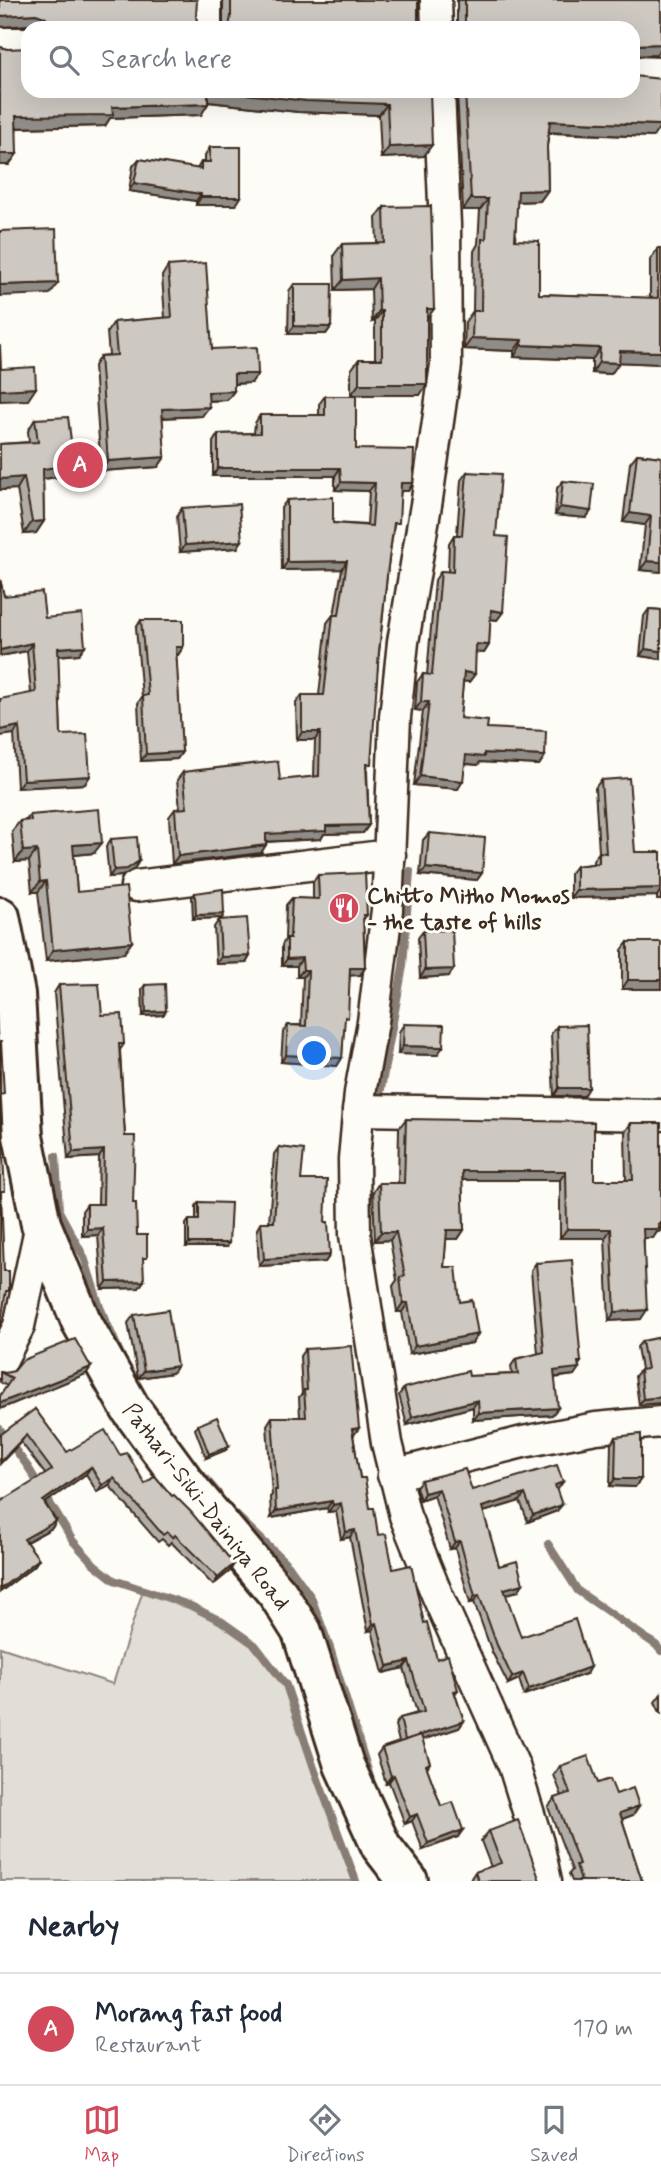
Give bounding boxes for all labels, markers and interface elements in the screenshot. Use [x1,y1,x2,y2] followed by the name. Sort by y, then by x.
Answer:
[21,21,640,98] search box
[45,41,83,79] icon: search
[101,43,232,77] text: Search here
[57,439,103,491] pin: A
[367,882,570,938] place label: Chitto Mitho Momos - the taste of hills
[327,891,361,925] restaurant icon: Chitto Mitho Momos - the taste of hills
[297,1036,331,1070] your location
[115,1397,296,1617] street label: Pathari-Siki-Dainiya Road
[28,1907,119,1946] text: Nearby
[95,1997,282,2031] text: Morang fast food
[43,2014,59,2044] text: A
[573,2014,633,2044] text: 170 m
[95,2031,202,2061] text: Restaurant
[83,2101,121,2168] tab: Map
[286,2101,365,2168] tab: Directions
[530,2101,578,2168] tab: Saved

